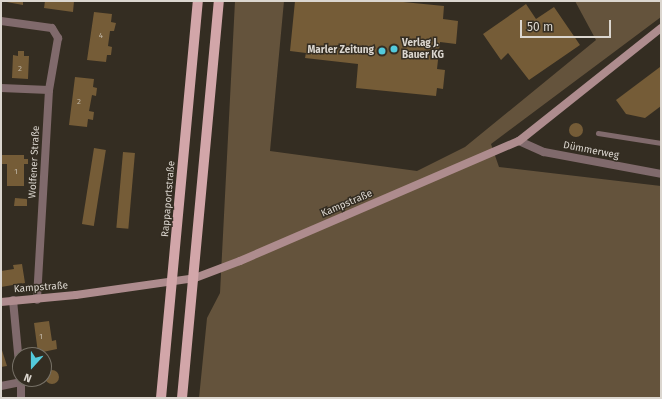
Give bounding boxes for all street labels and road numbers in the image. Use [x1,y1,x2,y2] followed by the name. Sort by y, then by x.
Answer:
[27,125,43,199] street label: Wolfener Straße
[562,140,620,162] street label: Dümmerweg
[160,160,178,238] street label: Rappaportstraße
[320,188,374,220] street label: Kampstraße
[13,280,69,296] street label: Kampstraße

